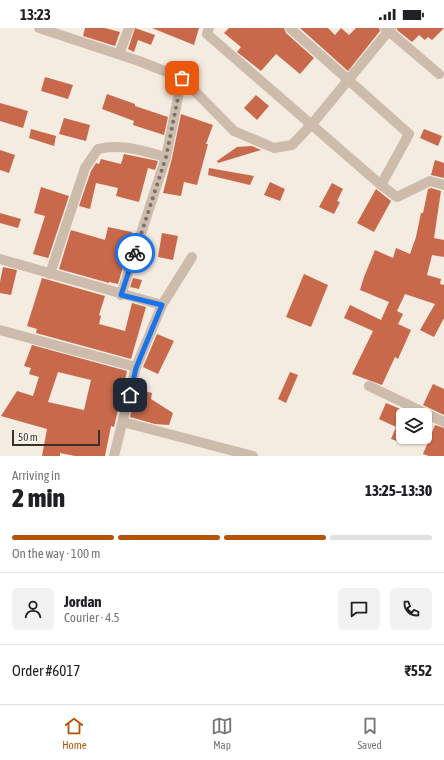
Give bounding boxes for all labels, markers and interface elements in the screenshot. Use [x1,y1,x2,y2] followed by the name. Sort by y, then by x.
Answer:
[20,6,51,23] text: 13:23
[165,61,199,95] pin
[171,67,193,89] icon: bag
[115,233,155,273] courier
[124,242,146,264] icon: bike
[113,378,147,412] pin
[119,384,141,406] icon: home
[396,408,432,444] map controls
[396,408,432,444] button: layers
[12,428,100,447] scale bar
[18,431,38,443] text: 50 m
[12,468,60,483] text: Arriving in
[365,482,432,499] text: 13:25–13:30
[12,483,65,513] text: 2 min
[12,546,100,561] text: On the way · 100 m
[12,588,54,630] button: person
[338,588,380,630] button: chat
[390,588,432,630] button: phone
[64,593,102,610] text: Jordan
[64,610,120,625] text: Courier · 4.5
[12,662,80,679] text: Order #6017
[404,662,432,679] text: ₹552
[62,715,87,751] tab: Home
[211,715,233,751] tab: Map
[357,715,382,751] tab: Saved

